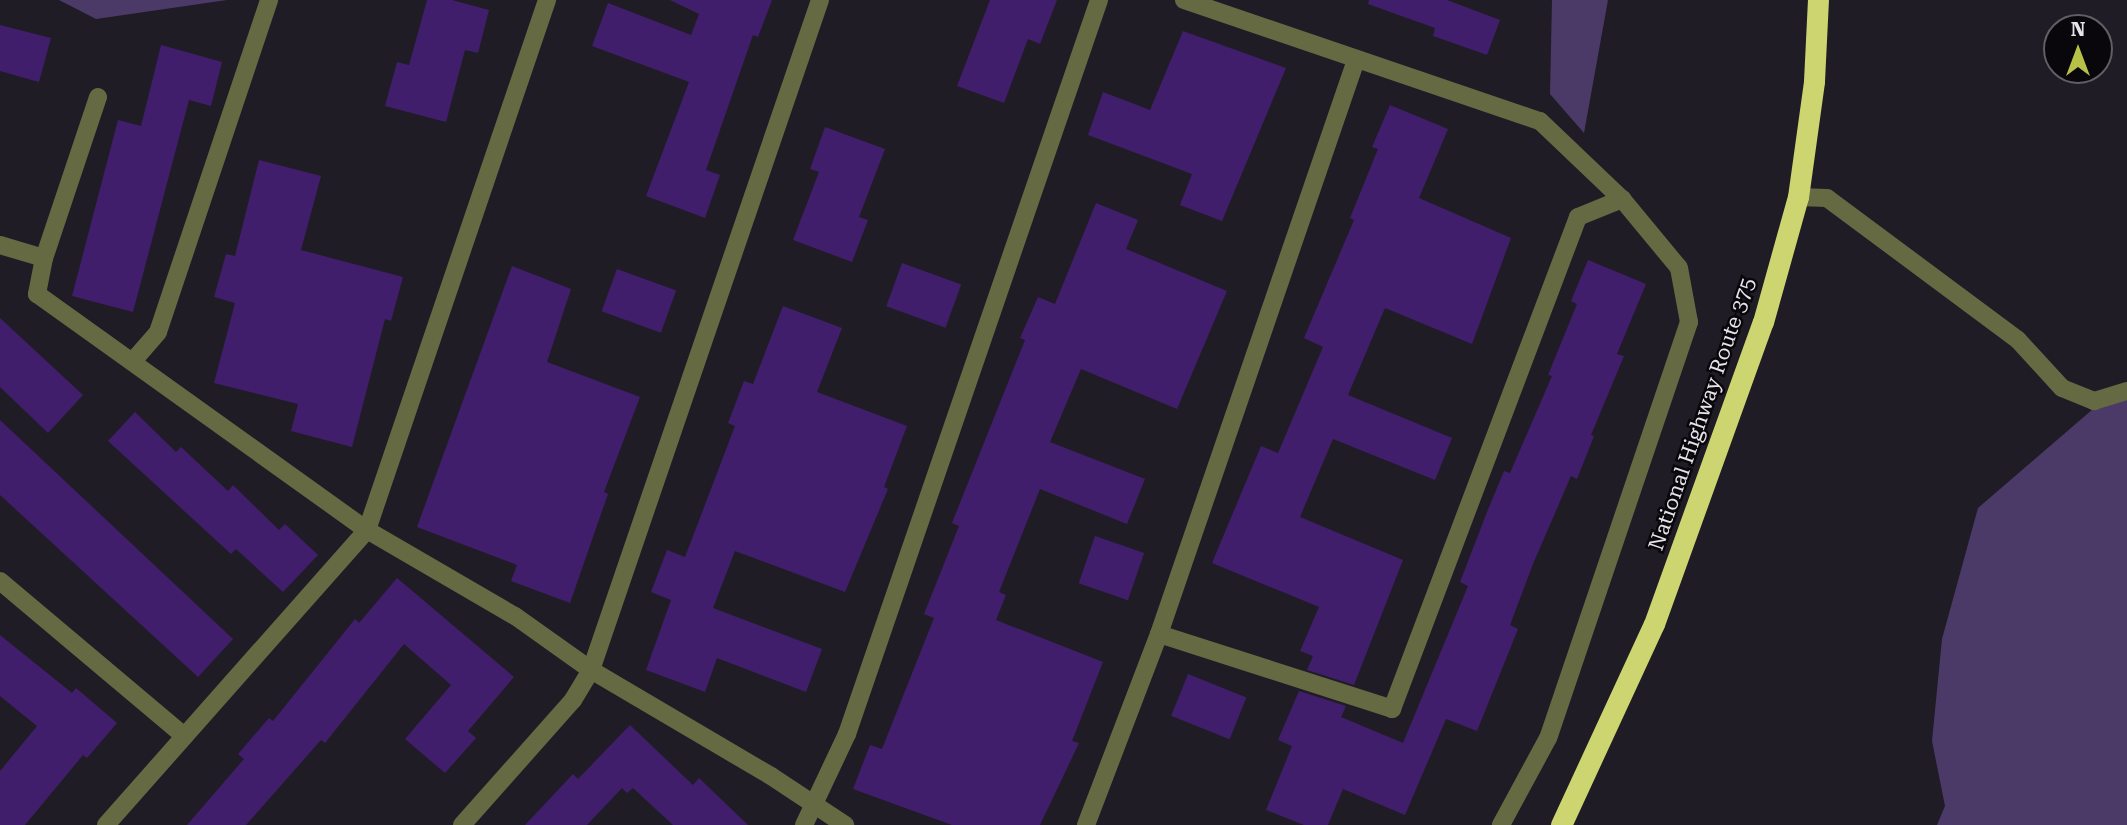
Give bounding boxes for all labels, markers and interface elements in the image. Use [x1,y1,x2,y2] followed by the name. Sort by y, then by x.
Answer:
[2043,14,2113,84] north arrow
[2071,18,2085,41] text: N
[1643,274,1761,554] street label: National Highway Route 375

